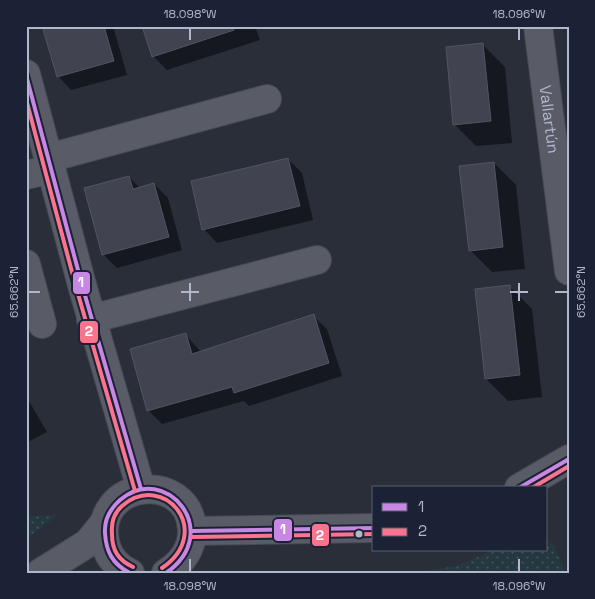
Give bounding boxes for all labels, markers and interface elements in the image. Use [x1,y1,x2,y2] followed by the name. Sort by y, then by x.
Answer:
[164,6,217,22] text: 18.098°W
[493,6,546,22] text: 18.096°W
[535,84,565,155] street label: Vallartún
[6,266,22,318] text: 65.662°N
[573,266,589,318] text: 65.662°N
[72,271,91,295] line badge: 1
[78,273,84,291] text: 1
[79,320,99,344] line badge: 2
[85,322,93,340] text: 2
[372,486,548,552] legend
[418,497,424,516] text: 1
[273,518,293,542] line badge: 1
[280,520,286,538] text: 1
[418,521,427,540] text: 2
[311,523,330,547] line badge: 2
[316,526,324,544] text: 2
[354,529,364,539] unlabelled marker
[164,578,217,594] text: 18.098°W
[493,578,546,594] text: 18.096°W

